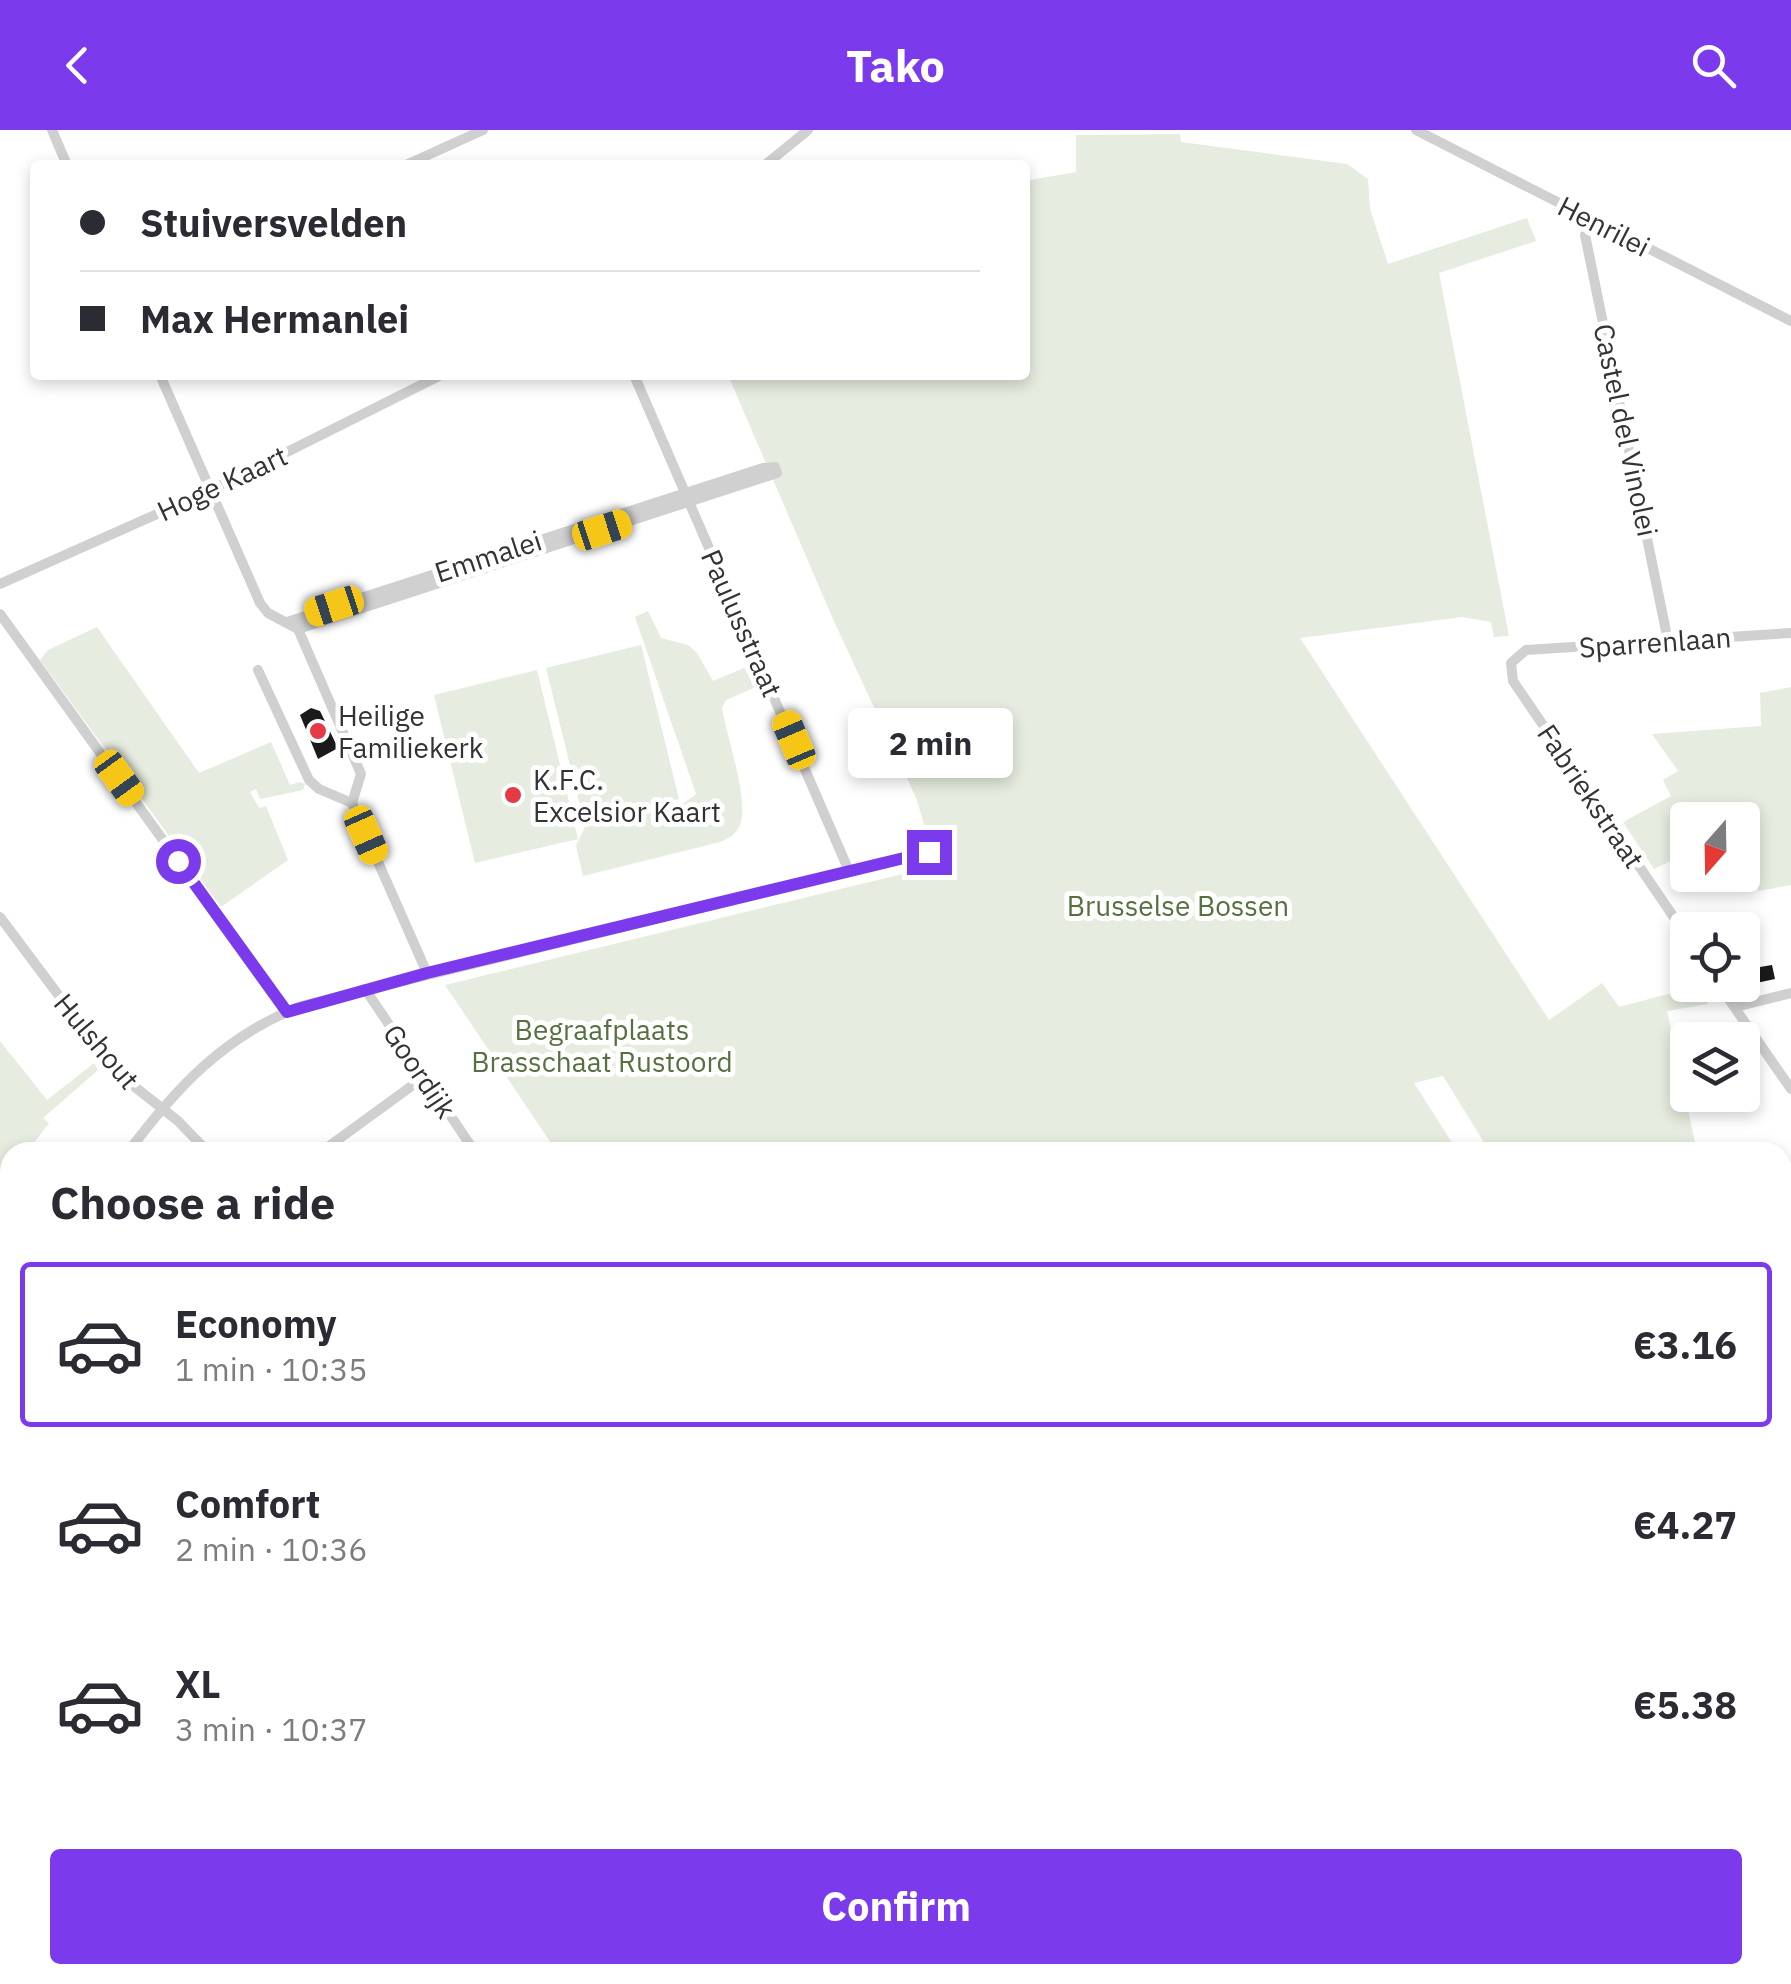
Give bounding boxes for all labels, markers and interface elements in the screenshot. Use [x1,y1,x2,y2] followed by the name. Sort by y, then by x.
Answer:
[846,36,945,94] text: Tako
[50,38,105,93] icon: back
[1686,38,1741,93] icon: search
[1552,187,1656,265] street label: Henrilei
[140,198,407,247] text: Stuiversvelden
[140,294,409,343] text: Max Hermanlei
[1585,320,1667,540] street label: Castel del Vinolei
[151,437,293,529] street label: Hoge Kaart
[569,506,635,554] car
[430,521,546,591] street label: Emmalei
[693,543,791,703] street label: Paulusstraat
[301,582,367,630] car
[1578,618,1732,666] street label: Sparrenlaan
[338,697,484,766] place label: Heilige Familiekerk
[768,707,820,773] car
[846,707,1012,777] callout: 2 min
[1529,717,1653,875] street label: Fabriekstraat
[307,720,329,742] marker: Heilige Familiekerk
[889,722,972,764] text: 2 min
[89,745,149,811] car
[533,761,721,830] place label: K.F.C. Excelsior Kaart
[502,784,524,806] marker: K.F.C. Excelsior Kaart
[340,801,392,869] car
[1670,802,1760,892] north arrow
[1670,802,1760,1112] map controls
[907,830,952,875] route end
[156,839,201,884] route start
[1067,887,1289,924] park label: Brusselse Bossen
[1670,912,1760,1002] button: locate
[46,985,148,1097] street label: Hulshout
[471,1011,733,1080] park label: Begraafplaats Brasschaat Rustoord
[375,1017,465,1125] street label: Goordijk
[1670,1022,1760,1112] button: layers
[50,1173,335,1231] text: Choose a ride
[175,1299,337,1348] text: Economy
[55,1300,145,1390] icon: car
[1633,1320,1737,1369] text: €3.16
[175,1348,368,1390] text: 1 min · 10:35
[175,1479,320,1528] text: Comfort
[55,1480,145,1570] icon: car
[1633,1500,1737,1549] text: €4.27
[175,1528,368,1570] text: 2 min · 10:36
[175,1659,221,1708] text: XL
[55,1660,145,1750] icon: car
[1633,1680,1737,1729] text: €5.38
[175,1708,368,1750] text: 3 min · 10:37
[50,1849,1742,1964] button: Confirm

